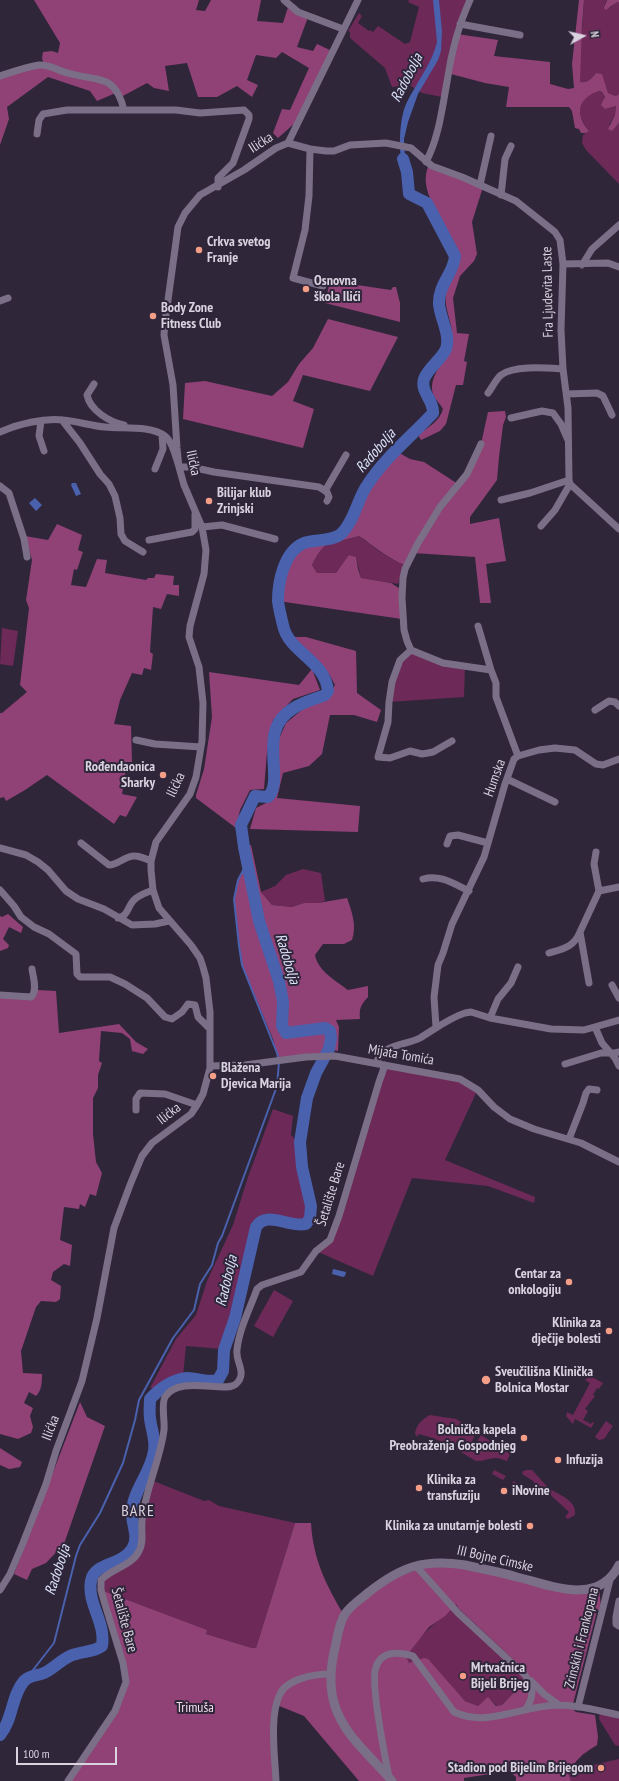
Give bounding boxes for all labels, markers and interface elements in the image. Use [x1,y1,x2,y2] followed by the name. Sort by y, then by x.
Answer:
[563,16,603,56] north arrow
[588,30,602,38] text: N
[387,51,427,105] water label: Radobolja
[246,129,276,157] street label: Ilićka
[207,234,271,266] place label: Crkva svetog Franje
[194,245,204,255] marker: Crkva svetog Franje
[539,246,557,338] street label: Fra Ljudevita Laste
[314,273,361,306] place label: Osnovna škola Ilići
[301,284,311,294] marker: Osnovna škola Ilići
[161,300,221,332] place label: Body Zone Fitness Club
[148,311,158,321] marker: Body Zone Fitness Club
[352,426,400,476] water label: Radobolja
[182,449,204,477] street label: Ilićka
[217,485,271,518] place label: Bilijar klub Zrinjski
[204,496,214,506] marker: Bilijar klub Zrinjski
[481,757,509,799] street label: Humska
[85,759,155,792] place label: Rođendaonica Sharky
[158,770,168,780] marker: Rođendaonica Sharky
[163,770,189,800] street label: Ilićka
[271,932,303,986] water label: Radobolja
[367,1041,435,1069] street label: Mijata Tomića
[221,1060,291,1092] place label: Blažena Djevica Marija
[208,1071,218,1081] marker: Blažena Djevica Marija
[154,1100,184,1128] street label: Ilićka
[313,1160,349,1228] street label: Šetalište Bare
[212,1254,242,1308] water label: Radobolja
[508,1266,561,1298] place label: Centar za onkologiju
[564,1277,574,1287] marker: Centar za onkologiju
[532,1315,601,1348] place label: Klinika za dječije bolesti
[604,1326,614,1336] marker: Klinika za dječije bolesti
[495,1364,593,1396] place label: Sveučilišna Klinička Bolnica Mostar
[480,1374,492,1386] marker: Sveučilišna Klinička Bolnica Mostar
[39,1413,63,1443] street label: Ilićka
[389,1422,516,1454] place label: Bolnička kapela Preobraženja Gospodnjeg
[519,1433,529,1443] marker: Bolnička kapela Preobraženja Gospodnjeg
[566,1452,603,1468] place label: Infuzija
[553,1455,563,1465] marker: Infuzija
[427,1472,480,1504] place label: Klinika za transfuziju
[414,1483,424,1493] marker: Klinika za transfuziju
[512,1483,550,1499] place label: iNovine
[499,1486,509,1496] marker: iNovine
[121,1501,155,1521] district label: BARE
[385,1518,522,1534] place label: Klinika za unutarnje bolesti
[525,1521,535,1531] marker: Klinika za unutarnje bolesti
[455,1542,535,1576] street label: III Bojne Cimske
[41,1543,75,1597] water label: Radobolja
[107,1586,141,1654] street label: Šetalište Bare
[561,1586,603,1690] street label: Zrinskih i Frankopana
[471,1660,529,1692] place label: Mrtvačnica Bijeli Brijeg
[458,1671,468,1681] marker: Mrtvačnica Bijeli Brijeg
[176,1700,214,1716] park label: Trimuša
[18,1739,119,1765] scale bar
[23,1746,50,1761] text: 100 m
[448,1760,593,1776] place label: Stadion pod Bijelim Brijegom
[596,1763,606,1773] marker: Stadion pod Bijelim Brijegom

